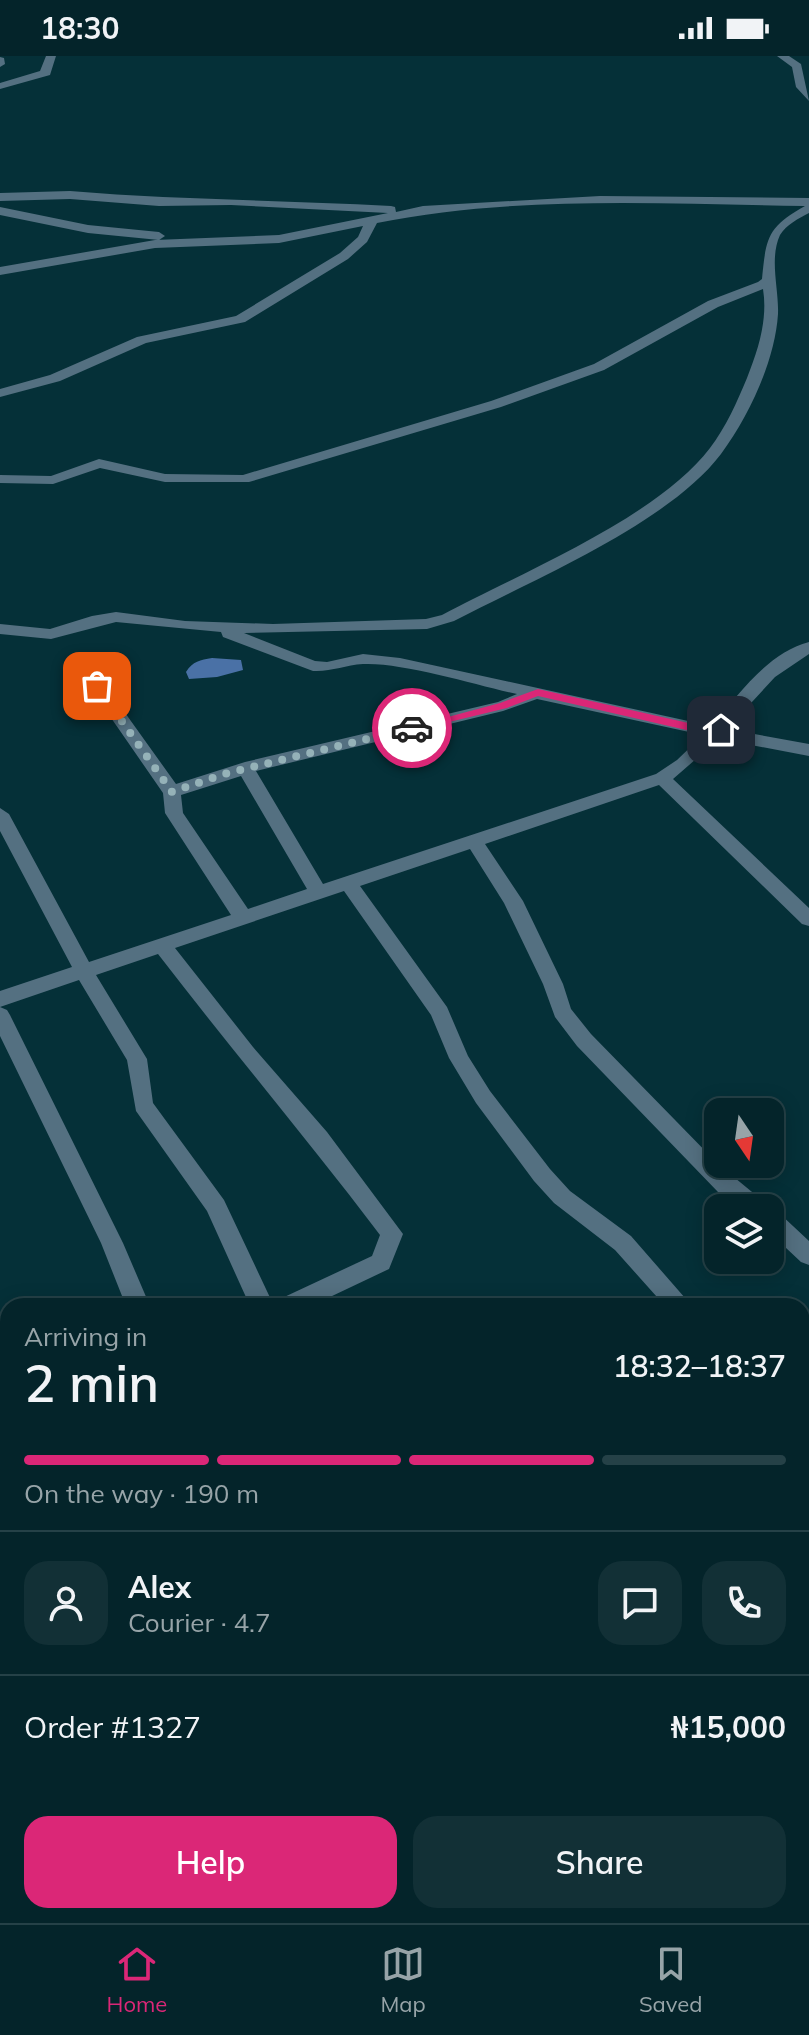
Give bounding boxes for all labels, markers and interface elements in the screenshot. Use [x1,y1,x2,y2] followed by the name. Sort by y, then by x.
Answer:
[40,9,119,47] text: 18:30
[63,652,131,720] pin
[75,664,119,708] icon: bag
[372,688,452,768] courier
[687,696,755,764] pin
[390,706,434,750] icon: car
[699,708,743,752] icon: home
[704,1098,784,1178] north arrow
[704,1098,784,1274] map controls
[704,1194,784,1274] button: layers
[24,1320,147,1353] text: Arriving in
[613,1347,786,1385] text: 18:32–18:37
[24,1350,159,1415] text: 2 min
[24,1477,259,1510] text: On the way · 190 m
[24,1561,108,1645] button: person
[598,1561,682,1645] button: chat
[702,1561,786,1645] button: phone
[128,1568,191,1606] text: Alex
[128,1606,271,1639] text: Courier · 4.7
[24,1708,201,1746] text: Order #1327
[671,1708,786,1746] text: ₦15,000
[24,1816,397,1908] button: Help
[413,1816,786,1908] button: Share
[107,1942,167,2018] tab: Home
[380,1942,426,2018] tab: Map
[639,1942,702,2018] tab: Saved

